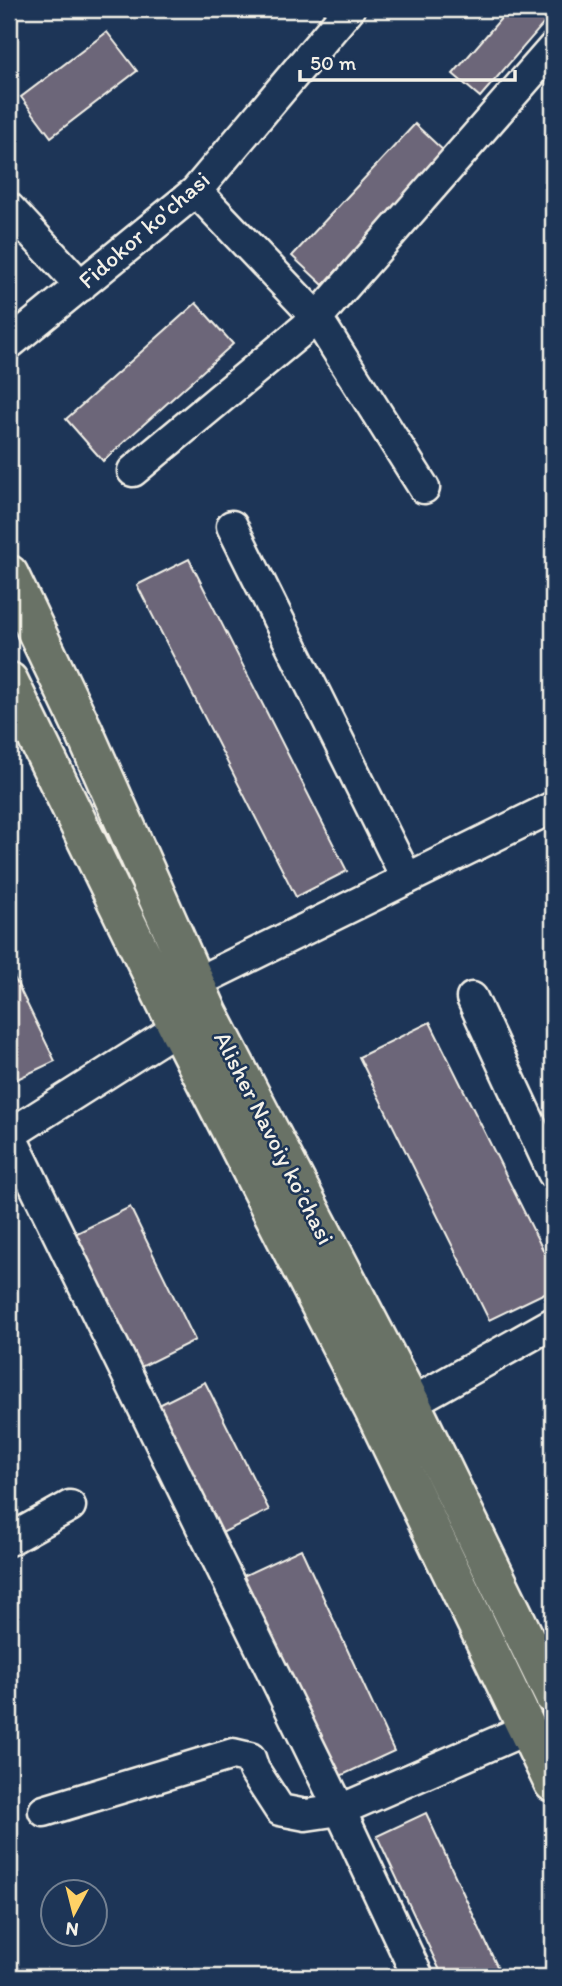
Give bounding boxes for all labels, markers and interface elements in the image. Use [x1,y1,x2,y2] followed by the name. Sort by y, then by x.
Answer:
[300,38,515,82] scale bar
[310,50,357,75] text: 50 m
[72,165,215,295] street label: Fidokor ko'chasi
[208,1026,341,1249] street label: Alisher Navoiy ko’chasi
[38,1878,108,1948] north arrow
[64,1917,80,1942] text: N

